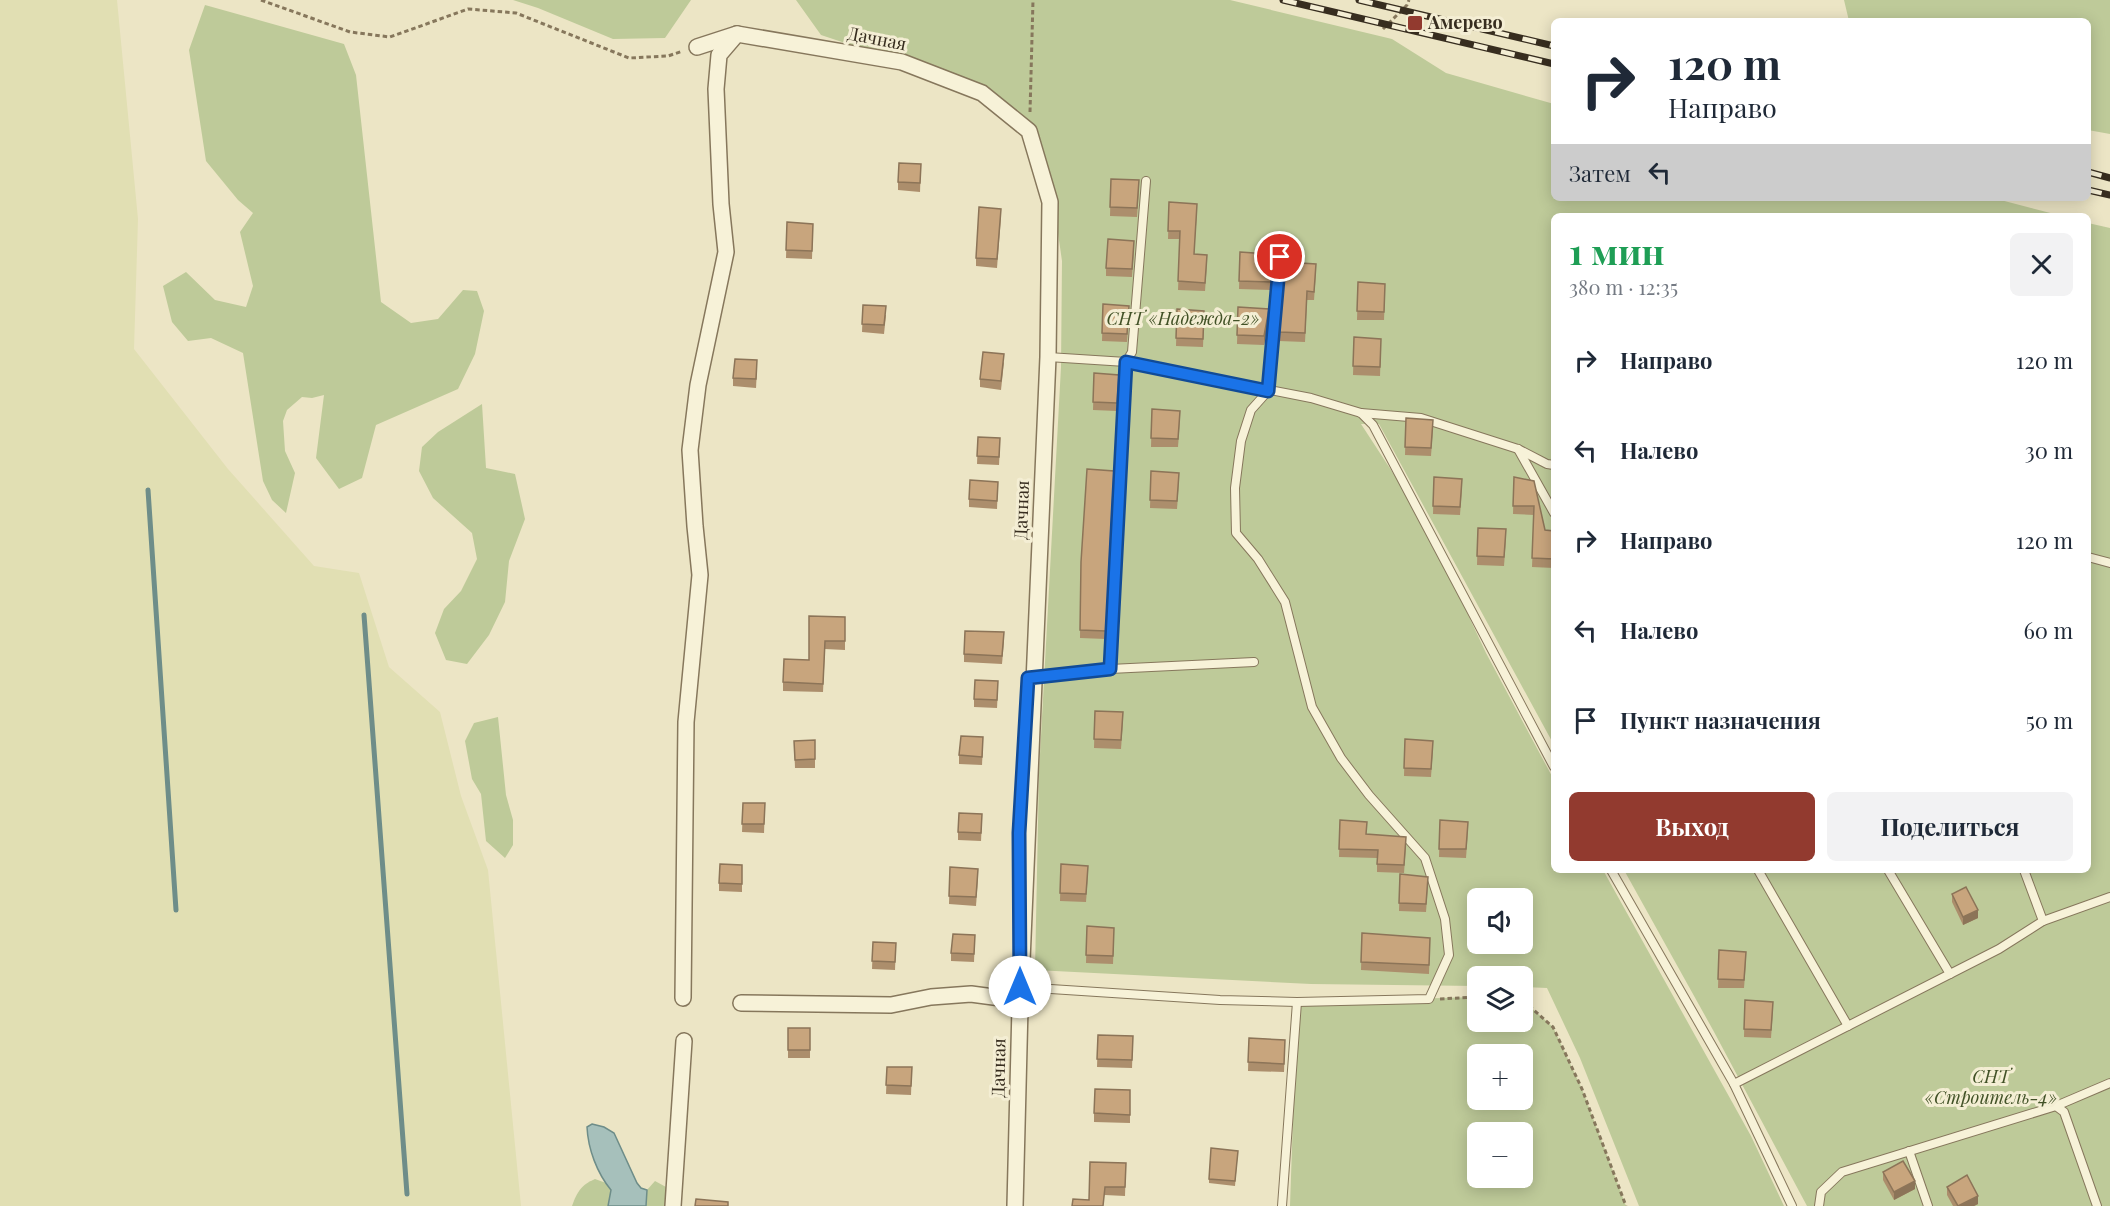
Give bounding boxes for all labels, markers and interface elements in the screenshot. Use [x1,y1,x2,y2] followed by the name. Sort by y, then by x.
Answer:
[1427,10,1503,34] place label: Амерево
[1406,14,1424,32] marker: Амерево
[846,21,909,56] street label: Дачная
[1668,35,1781,91] text: 120 m
[1569,42,1647,120] icon: right
[1668,89,1777,125] text: Направо
[1643,156,1676,189] icon: left
[1569,158,1631,188] text: Затем
[1569,226,1664,274] text: 1 мин
[1254,231,1305,282] pin
[2010,233,2073,296] button: close
[1263,240,1296,273] icon: arrive
[1569,273,1678,300] text: 380 m · 12:35
[1107,306,1259,330] park label: СНТ «Надежда-2»
[1569,344,1602,377] icon: right
[1620,345,1713,375] text: Направо
[2016,345,2073,375] text: 120 m
[1569,434,1602,467] icon: left
[1620,435,1698,465] text: Налево
[2025,435,2073,465] text: 30 m
[1008,479,1034,540] street label: Дачная
[1569,524,1602,557] icon: right
[1620,525,1713,555] text: Направо
[2016,525,2073,555] text: 120 m
[1569,614,1602,647] icon: left
[1620,615,1698,645] text: Налево
[2023,615,2073,645] text: 60 m
[1569,704,1602,737] icon: arrive
[1620,705,1821,735] text: Пункт назначения
[2026,705,2073,735] text: 50 m
[1569,792,1815,861] button: Выход
[1827,792,2073,861] button: Поделиться
[1467,888,1533,1188] map controls
[1467,888,1533,954] button: sound
[988,955,1052,1019] position arrow
[1467,966,1533,1032] button: layers
[985,1038,1011,1098] street label: Дачная
[1467,1044,1533,1110] button: +
[1925,1064,2057,1109] park label: СНТ «Строитель-4»
[1467,1122,1533,1188] button: −

